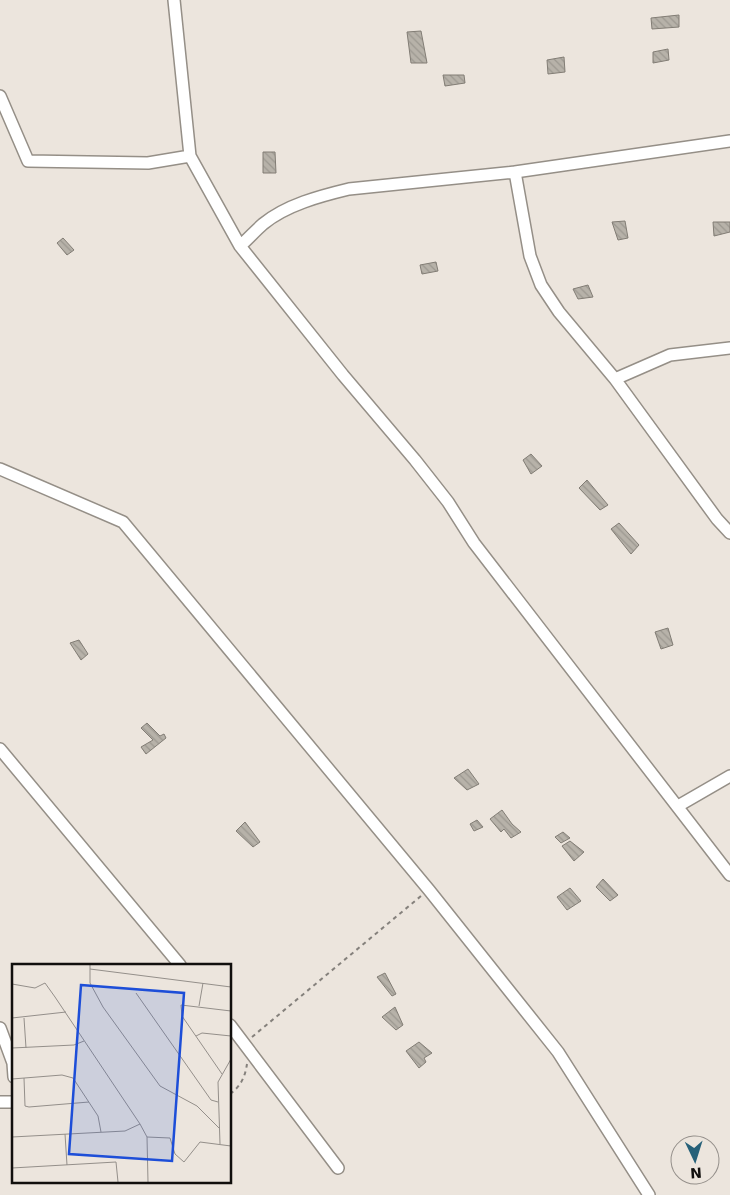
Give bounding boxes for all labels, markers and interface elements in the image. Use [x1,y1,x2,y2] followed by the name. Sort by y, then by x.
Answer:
[12,964,231,1182] inset map
[670,1135,720,1185] north arrow
[690,1165,702,1181] text: N

